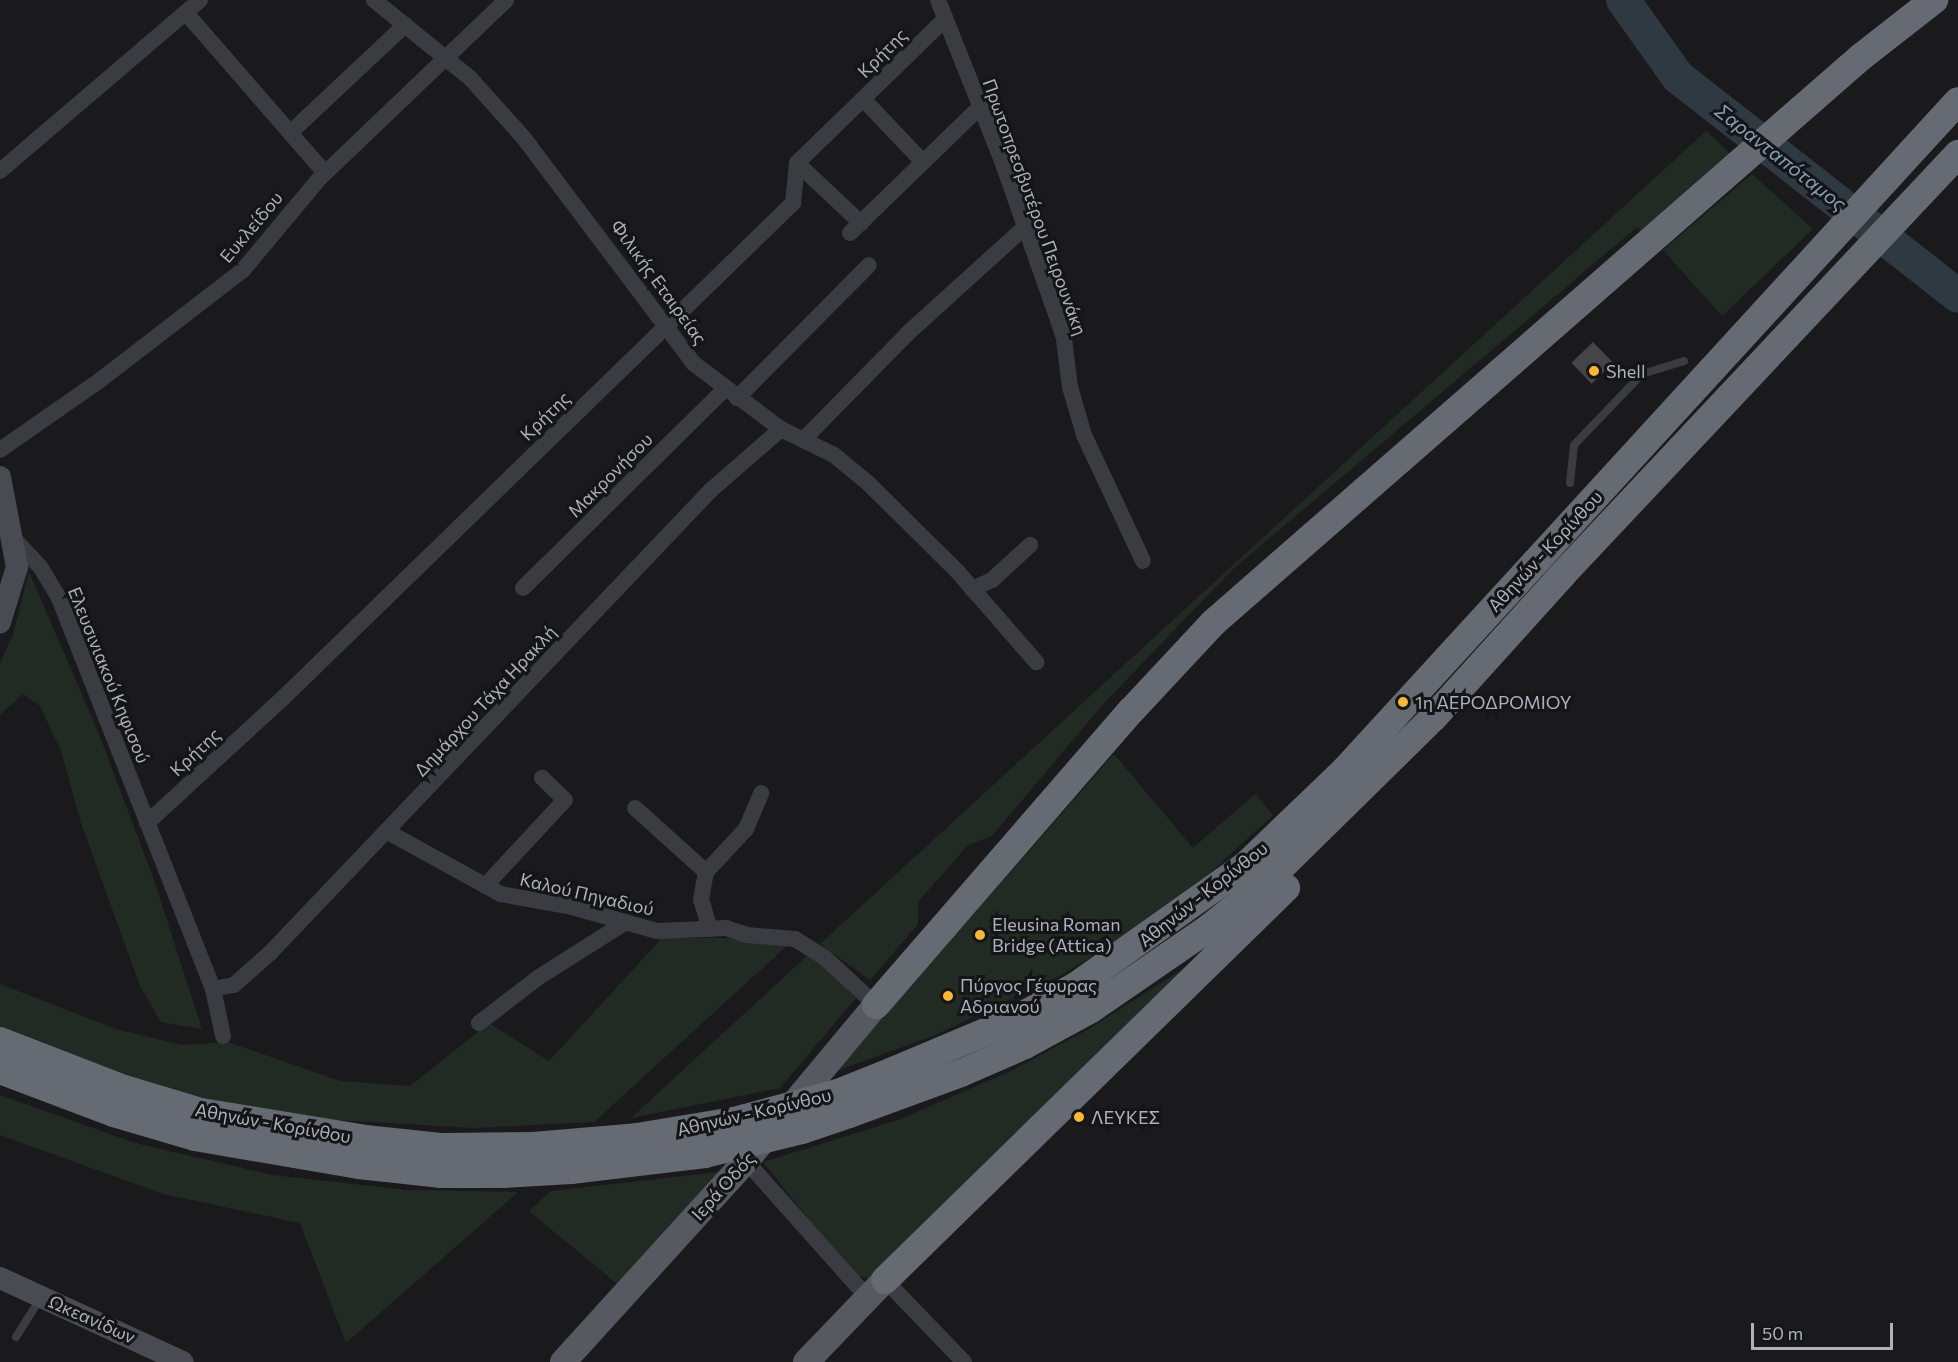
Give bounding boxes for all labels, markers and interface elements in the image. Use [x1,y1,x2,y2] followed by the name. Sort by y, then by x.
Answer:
[853,24,911,82] street label: Κρήτης
[978,76,1092,338] street label: Πρωτοπρεσβυτέρου Πειρουνάκη
[1711,98,1851,216] water label: Σαρανταπόταμος
[215,187,287,267] street label: Ευκλείδου
[607,216,711,348] street label: Φιλικής Εταιρείας
[1606,360,1646,382] place label: Shell
[1587,364,1601,378] marker: Shell
[516,387,574,445] street label: Κρήτης
[563,428,657,522] street label: Μακρονήσου
[1483,486,1607,616] street label: Αθηνών - Κορίνθου
[64,584,154,766] street label: Ελευσινιακού Κηφισού
[409,621,561,781] street label: Δημάρχου Τάχα Ηρακλή
[1415,691,1572,713] place label: 1η ΑΕΡΟΔΡΟΜΙΟΥ
[1396,695,1410,709] marker: 1η ΑΕΡΟΔΡΟΜΙΟΥ
[165,723,225,781] street label: Κρήτης
[1134,837,1272,951] street label: Αθηνών - Κορίνθου
[518,868,656,920] street label: Καλού Πηγαδιού
[992,914,1120,956] place label: Eleusina Roman Bridge (Attica)
[973,928,987,942] marker: Eleusina Roman Bridge (Attica)
[960,975,1097,1018] place label: Πύργος Γέφυρας Αδριανού
[941,989,955,1003] marker: Πύργος Γέφυρας Αδριανού
[675,1084,833,1140] street label: Αθηνών - Κορίνθου
[193,1099,353,1147] street label: Αθηνών - Κορίνθου
[1091,1106,1160,1128] place label: ΛΕΥΚΕΣ
[1072,1110,1086,1124] marker: ΛΕΥΚΕΣ
[687,1148,759,1224] street label: Ιερά Οδός
[45,1290,139,1348] street label: Ωκεανίδων
[1754,1311,1896,1349] scale bar
[1762,1322,1803,1344] text: 50 m

